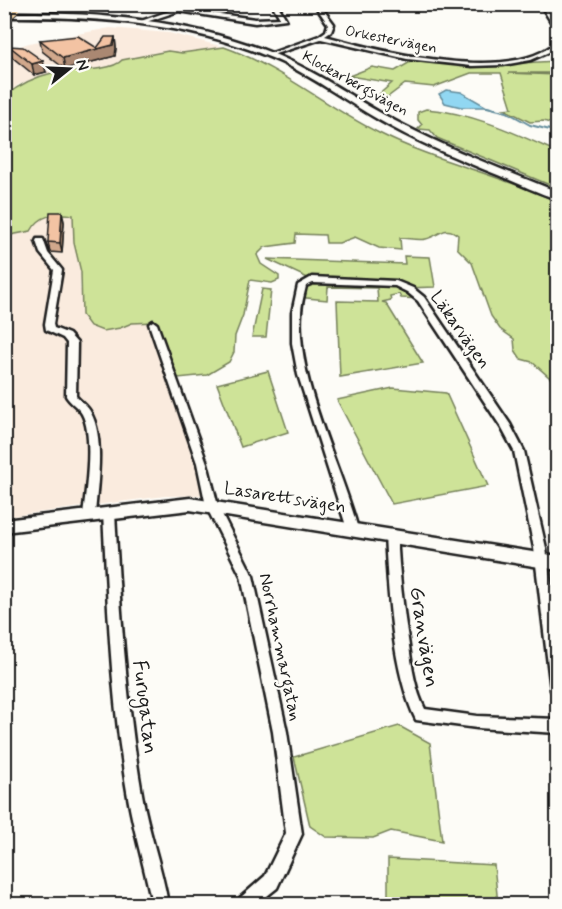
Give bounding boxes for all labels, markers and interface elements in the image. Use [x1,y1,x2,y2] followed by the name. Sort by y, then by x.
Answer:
[343,21,439,59] street label: Orkestervägen
[39,39,99,99] north arrow
[298,47,412,122] street label: Klockarbergsvägen
[70,57,93,73] text: N
[424,286,496,374] street label: Läkarvägen
[222,477,348,519] street label: Lasarettsvägen
[251,571,307,723] street label: Norrhammargatan
[402,585,446,689] street label: Granvägen
[124,659,165,755] street label: Furugatan

